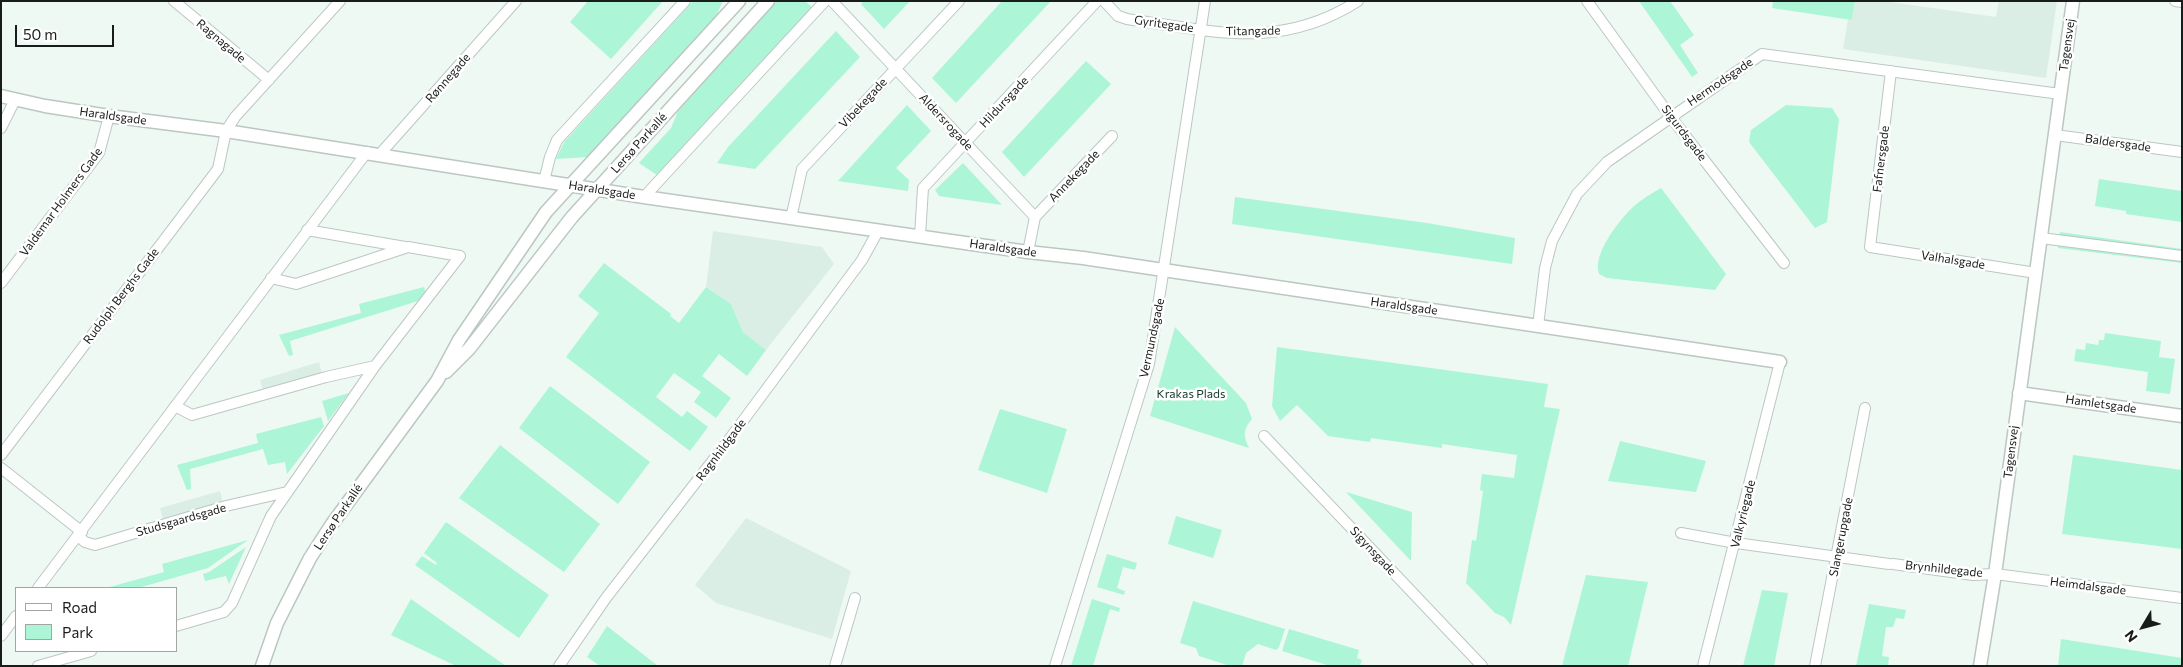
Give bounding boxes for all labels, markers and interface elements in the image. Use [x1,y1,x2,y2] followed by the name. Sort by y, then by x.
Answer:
[1133,13,1195,35] street label: Gyritegade
[18,15,116,47] scale bar
[193,16,249,66] street label: Ragnagade
[2056,18,2078,72] street label: Tagensvej
[1225,23,1281,39] street label: Titangade
[23,25,57,43] text: 50 m
[423,50,473,106] street label: Rønnegade
[1684,55,1756,109] street label: Hermodsgade
[977,73,1031,131] street label: Hildursgade
[836,75,890,131] street label: Vibekegade
[916,91,976,153] street label: Aldersrogade
[1658,102,1710,164] street label: Sigurdsgade
[79,104,147,128] street label: Haraldsgade
[608,110,670,176] street label: Lersø Parkallé
[1870,125,1892,193] street label: Fafnersgade
[2084,131,2152,155] street label: Baldersgade
[17,145,105,259] street label: Valdemar Holmers Gade
[1046,147,1102,205] street label: Annekegade
[567,178,637,202] street label: Haraldsgade
[969,236,1037,260] street label: Haraldsgade
[80,245,162,347] street label: Rudolph Berghs Gade
[1920,248,1986,272] street label: Valhalsgade
[1370,294,1438,318] street label: Haraldsgade
[1137,297,1167,379] street label: Vermundsgade
[1157,387,1225,401] park label: Krakas Plads
[2065,392,2137,416] street label: Hamletsgade
[693,416,749,484] street label: Ragnhildgade
[2001,425,2021,479] street label: Tagensvej
[1728,478,1758,550] street label: Valkyriegade
[311,481,365,553] street label: Lersø Parkallé
[1826,496,1856,578] street label: Slangerupgade
[134,500,228,540] street label: Studsgaardsgade
[1347,524,1399,578] street label: Sigynsgade
[1905,558,1983,580] street label: Brynhildegade
[2049,574,2127,598] street label: Heimdalsgade
[15,587,178,652] legend
[62,598,97,616] text: Road
[2118,602,2168,652] north arrow
[62,623,93,641] text: Park
[2121,627,2141,646] text: N

